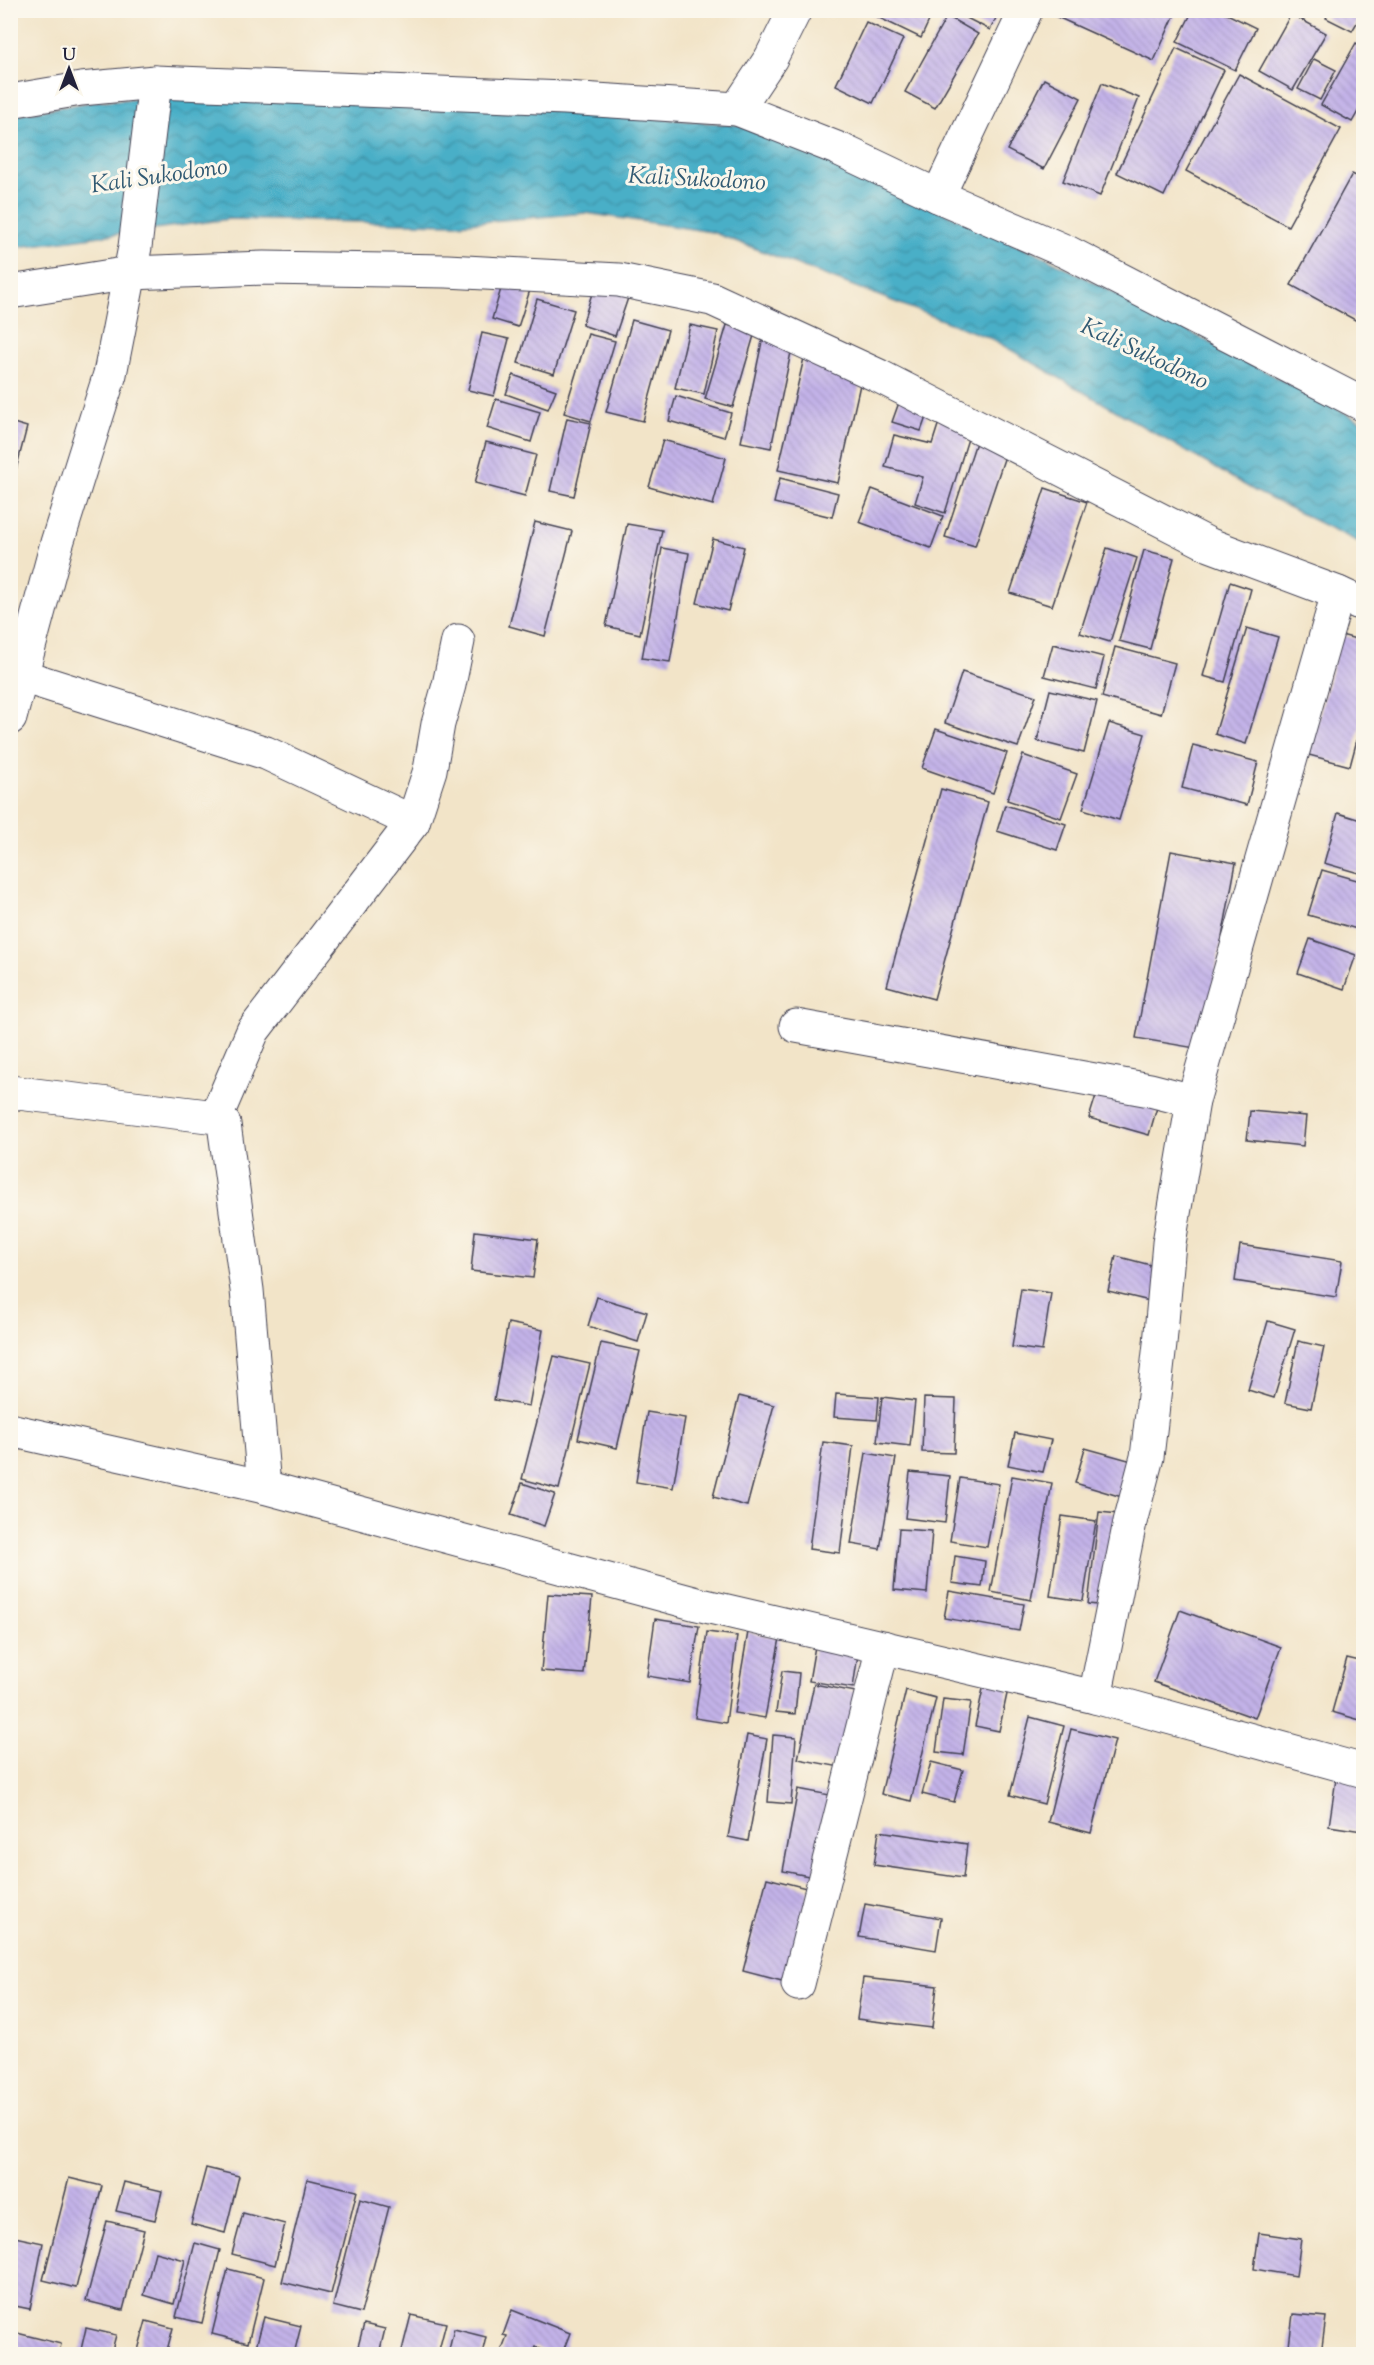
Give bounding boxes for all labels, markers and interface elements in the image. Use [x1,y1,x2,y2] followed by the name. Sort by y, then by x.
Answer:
[39,39,99,99] north arrow
[62,45,76,68] text: U
[89,151,230,203] water label: Kali Sukodono
[627,159,767,201] water label: Kali Sukodono
[1075,310,1214,399] water label: Kali Sukodono

